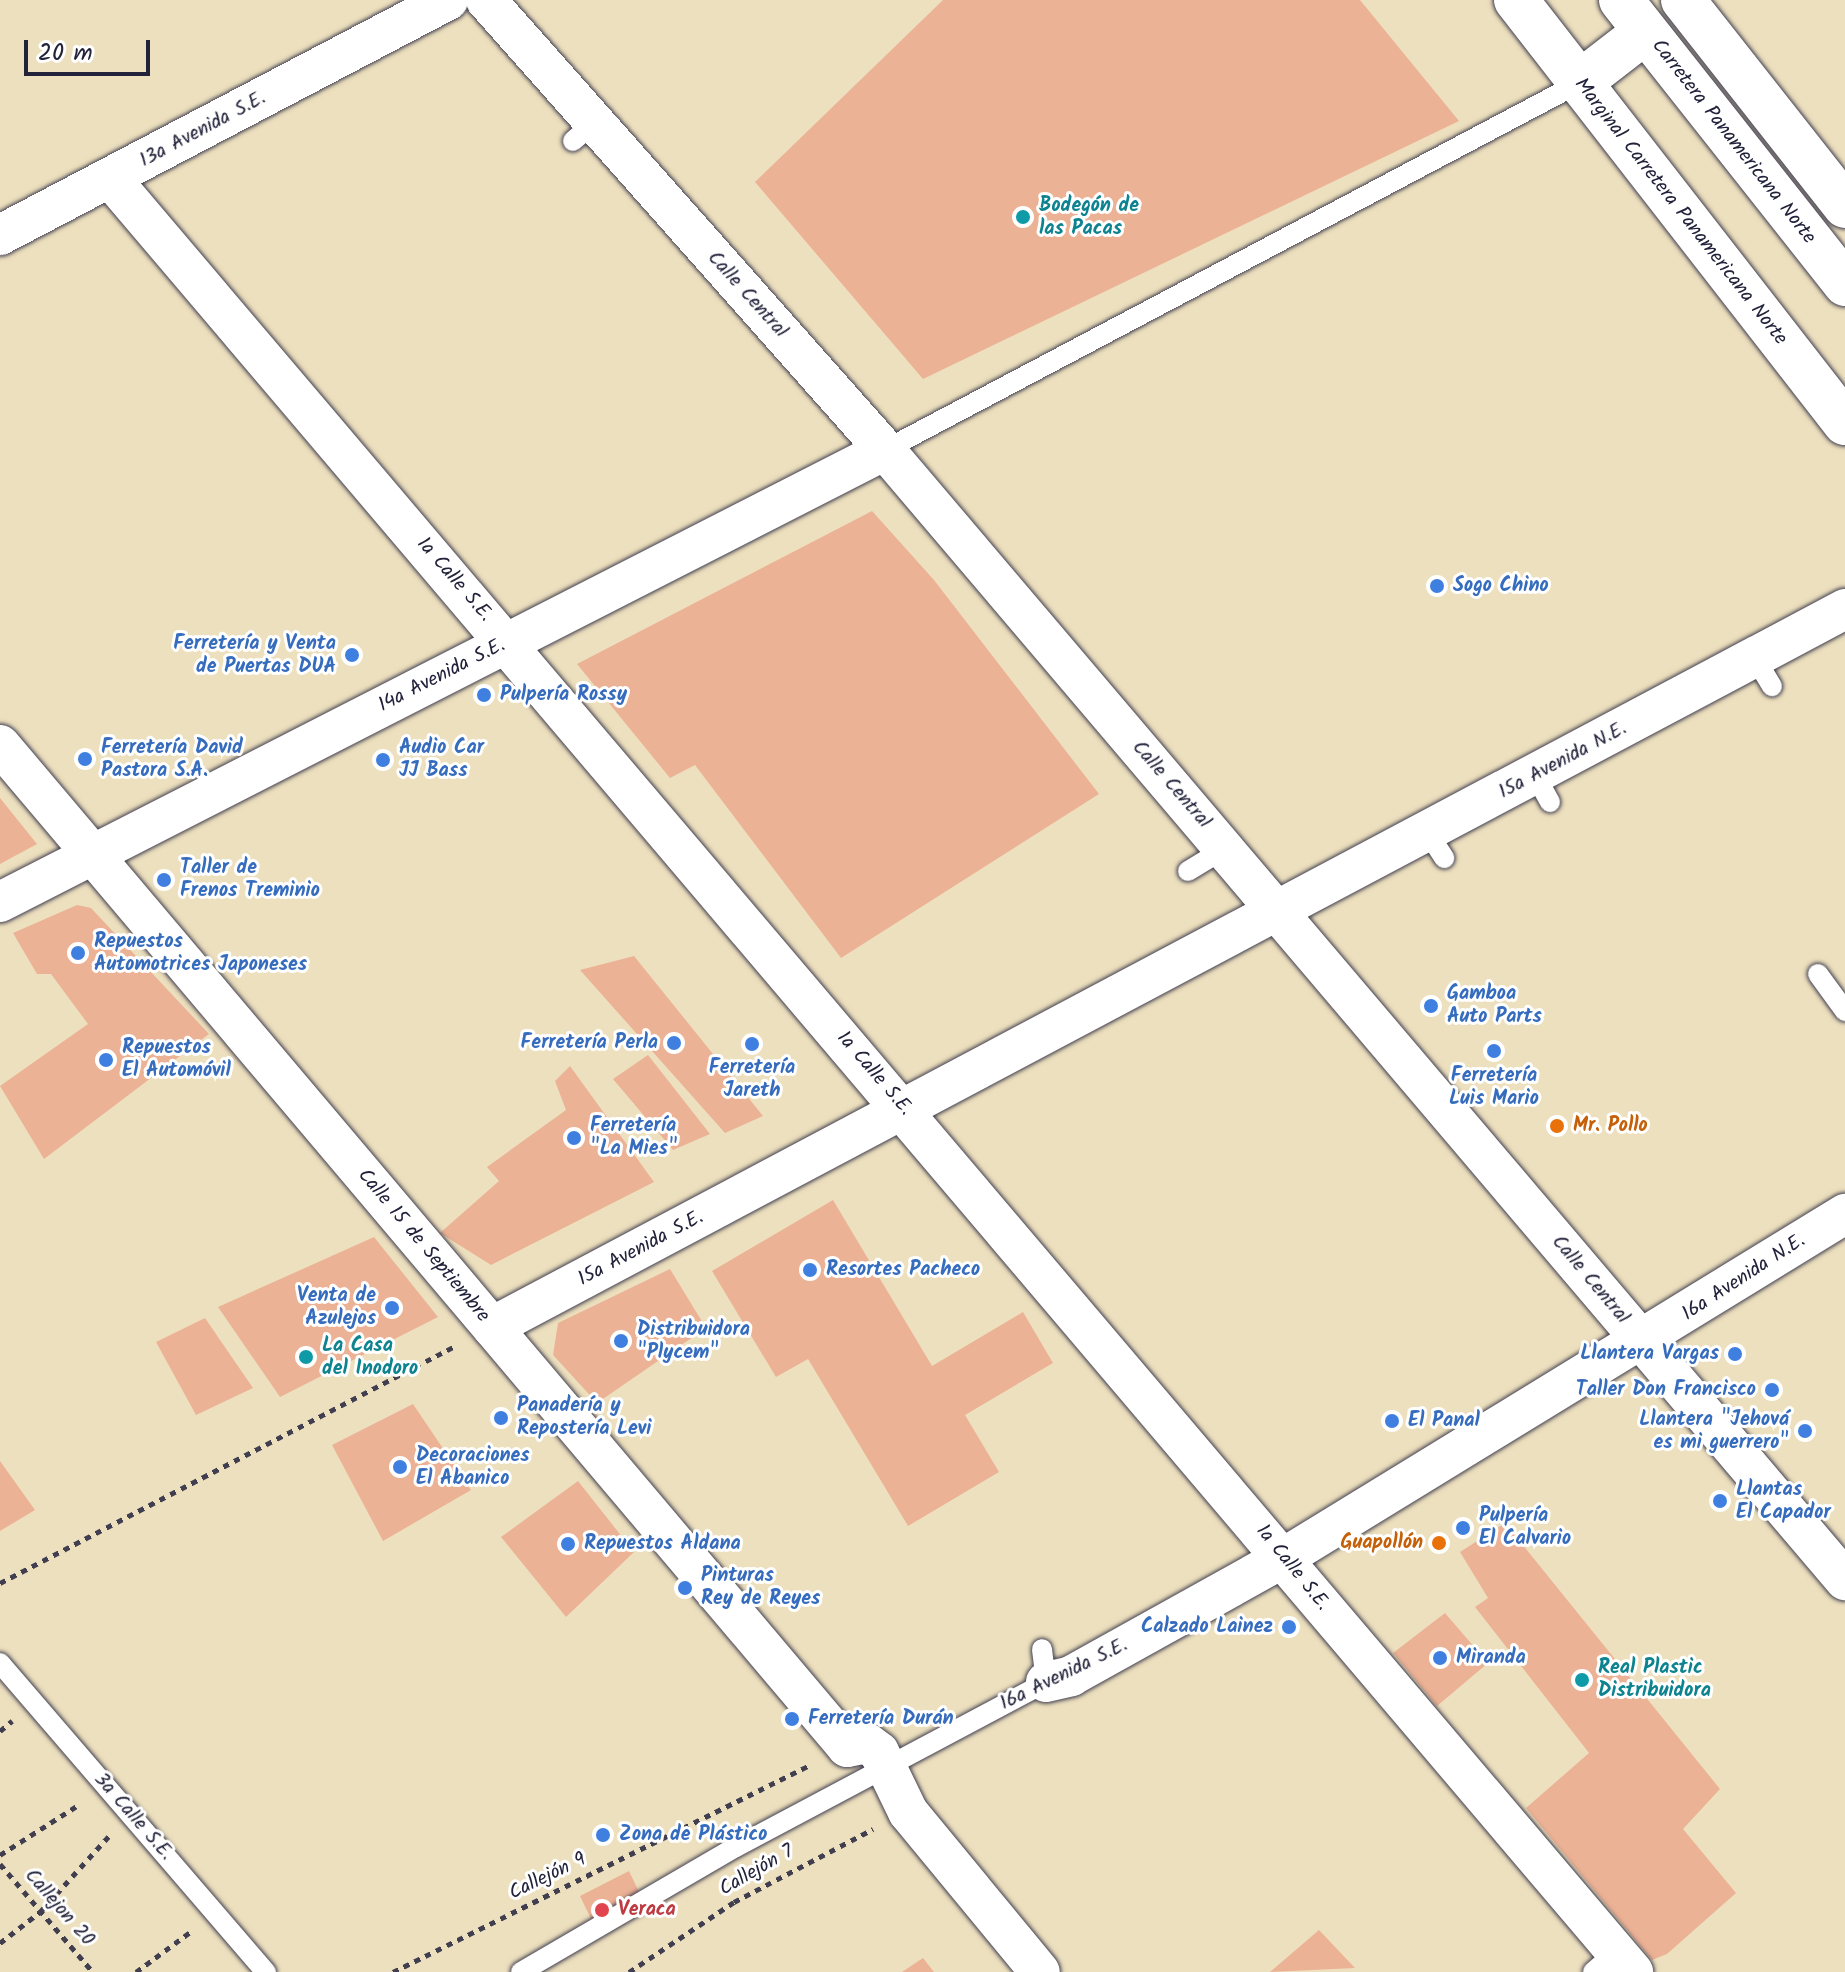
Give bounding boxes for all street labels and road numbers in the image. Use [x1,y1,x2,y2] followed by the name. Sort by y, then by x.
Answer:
[1646,35,1820,249] street label: Carretera Panamericana Norte
[1568,74,1792,350] street label: Marginal Carretera Panamericana Norte
[136,87,270,173] street label: 13a Avenida S.E.
[702,247,792,343] street label: Calle Central
[411,533,497,627] street label: 1a Calle S.E.
[375,634,509,718] street label: 14a Avenida S.E.
[1495,717,1631,805] street label: 15a Avenida N.E.
[1126,736,1216,834] street label: Calle Central
[831,1027,917,1121] street label: 1a Calle S.E.
[352,1164,494,1328] street label: Calle 15 de Septiembre
[574,1206,708,1292] street label: 15a Avenida S.E.
[1678,1229,1810,1327] street label: 16a Avenida N.E.
[1546,1231,1634,1329] street label: Calle Central
[1250,1520,1334,1616] street label: 1a Calle S.E.
[996,1634,1132,1716] street label: 16a Avenida S.E.
[88,1768,178,1866] street label: 3a Calle S.E.
[715,1840,799,1902] street label: Callejón 7
[506,1848,590,1906] street label: Callejón 9
[19,1864,99,1952] street label: Callejon 20

